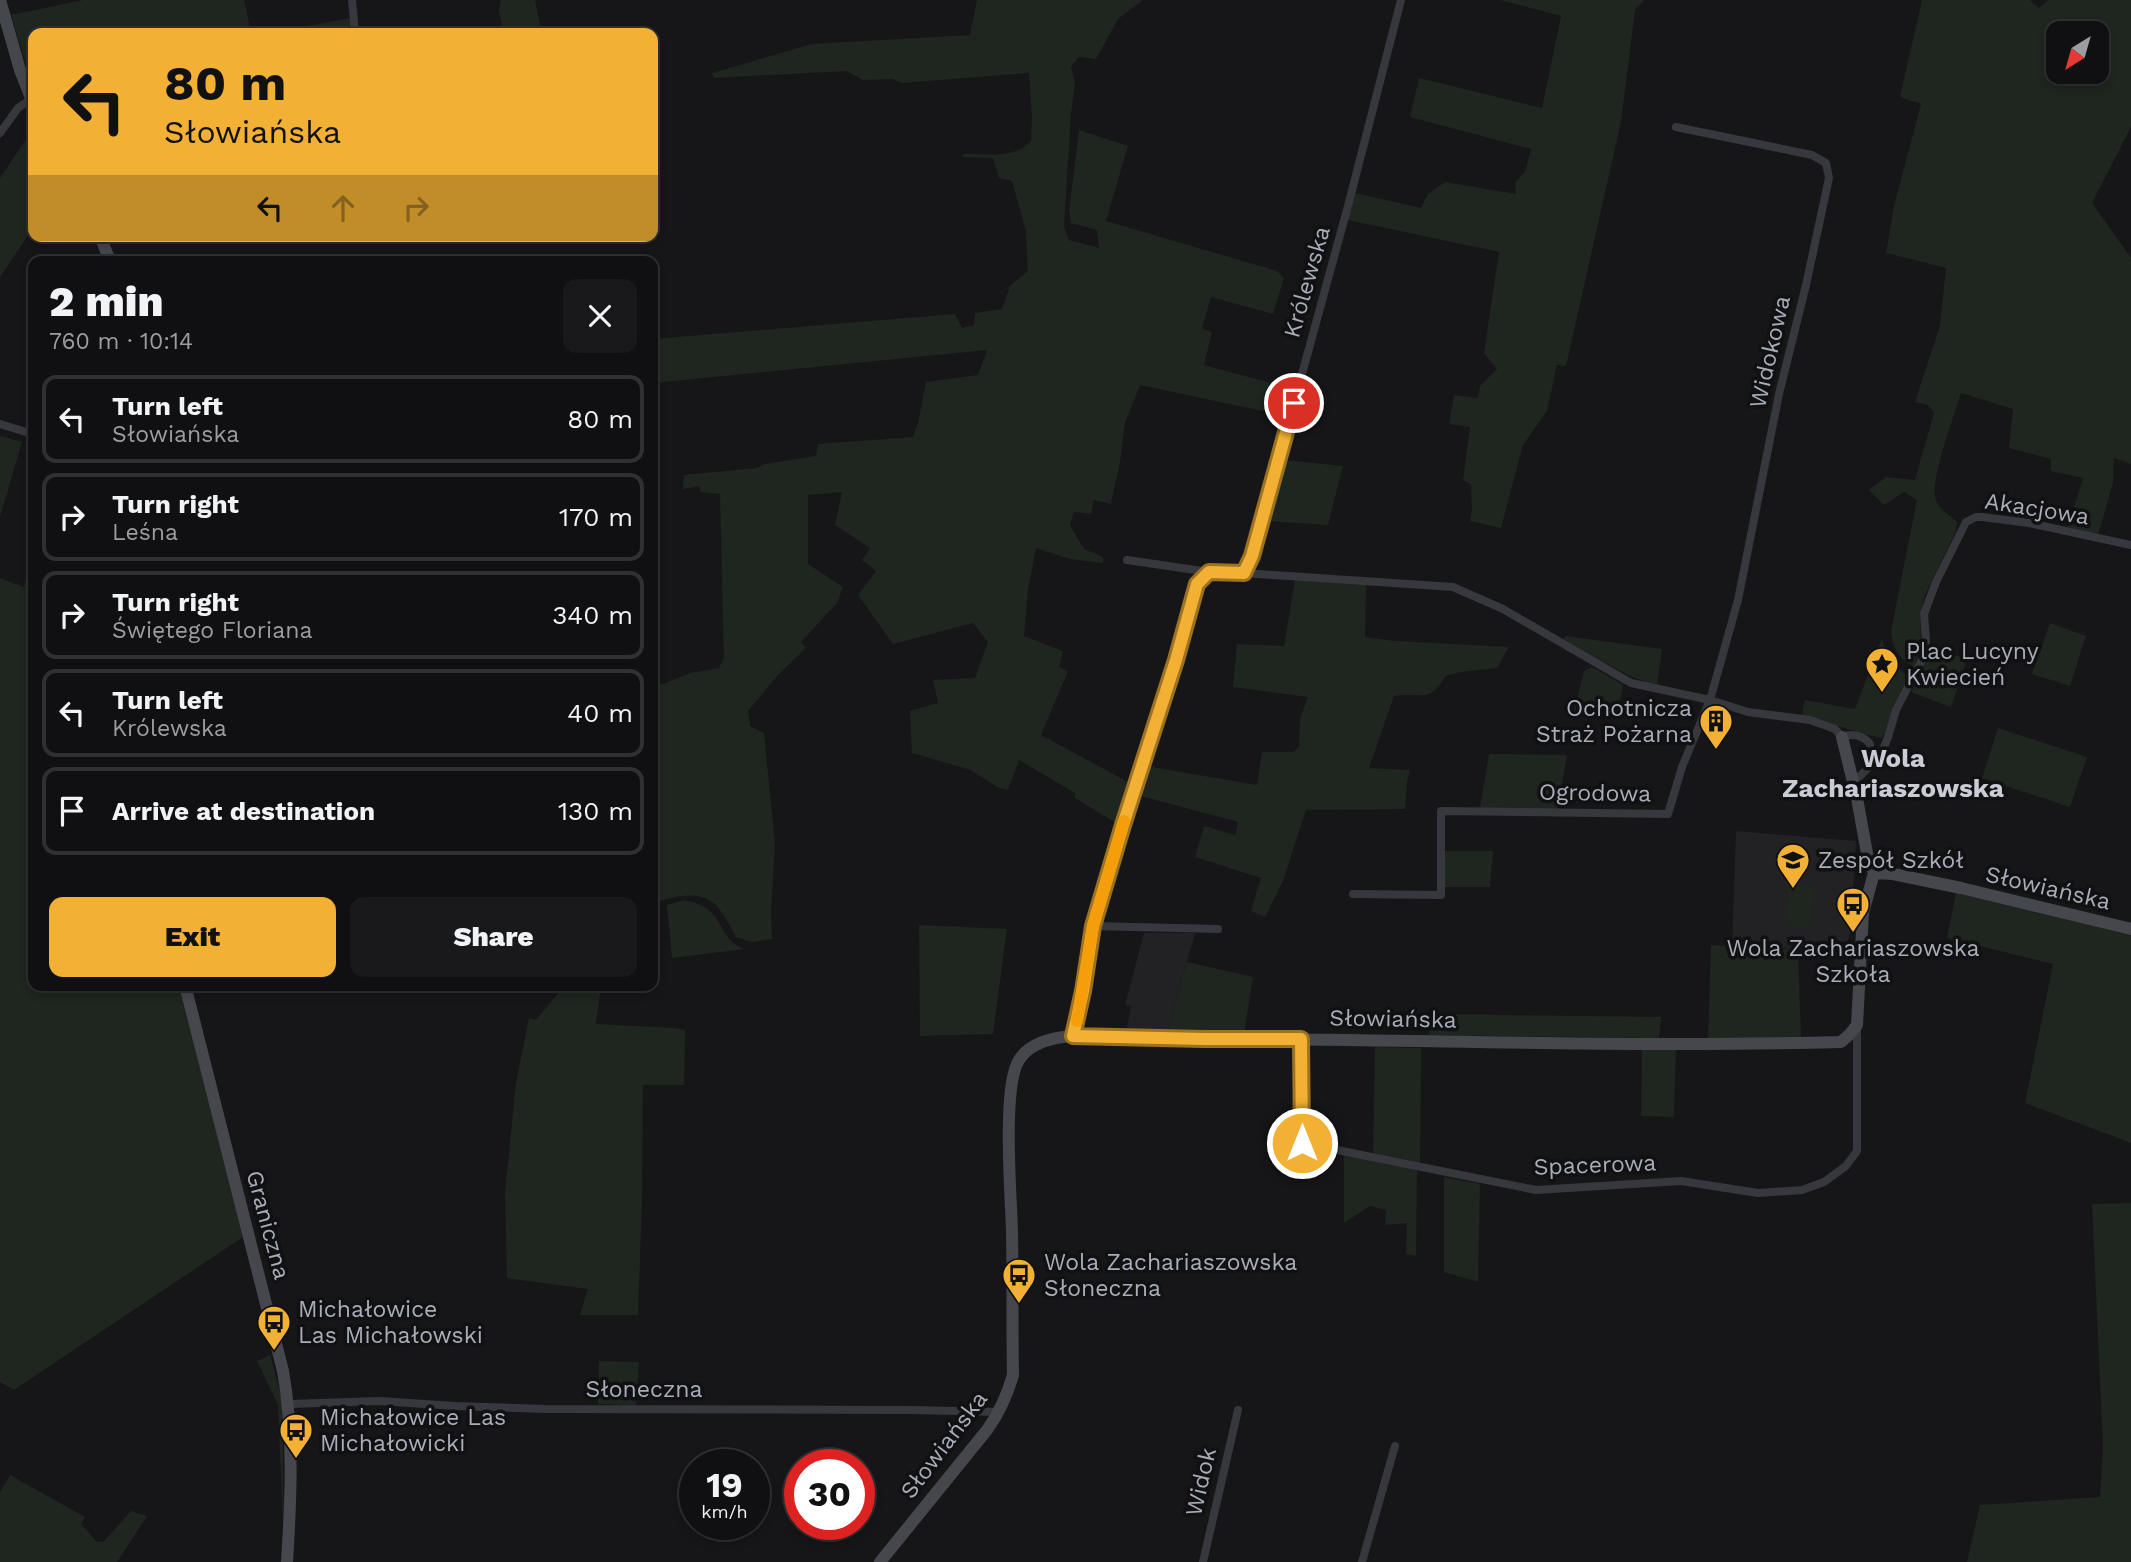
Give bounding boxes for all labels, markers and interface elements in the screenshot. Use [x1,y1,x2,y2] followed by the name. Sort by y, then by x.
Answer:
[2046,21,2109,84] north arrow
[2046,21,2109,84] map controls
[164,54,286,112] text: 80 m
[49,56,140,147] icon: left
[164,113,341,151] text: Słowiańska
[251,189,289,227] icon: left
[324,189,362,227] icon: ahead
[397,189,435,227] icon: right
[1278,223,1336,341] street label: Królewska
[49,277,163,326] text: 2 min
[563,279,637,353] button: close
[1744,293,1796,411] street label: Widokowa
[49,328,193,355] text: 760 m · 10:14
[1264,373,1324,433] pin
[1275,384,1313,422] icon: arrive
[112,391,223,421] text: Turn left
[53,400,91,438] icon: left
[567,404,633,434] text: 80 m
[112,421,239,448] text: Słowiańska
[1983,487,2091,531] street label: Akacjowa
[112,489,239,519] text: Turn right
[53,498,91,536] icon: right
[559,502,633,532] text: 170 m
[112,519,178,546] text: Leśna
[112,587,239,617] text: Turn right
[53,596,91,634] icon: right
[552,600,633,630] text: 340 m
[112,617,312,644] text: Świętego Floriana
[1906,638,2039,691] place label: Plac Lucyny Kwiecień
[1863,645,1901,694] place icon: Plac Lucyny Kwiecień
[112,685,223,715] text: Turn left
[53,694,91,732] icon: left
[1536,695,1692,748] place label: Ochotnicza Straż Pożarna
[567,698,633,728] text: 40 m
[1697,702,1735,751] building icon: Ochotnicza Straż Pożarna
[112,715,227,742] text: Królewska
[1782,743,2004,803] district label: Wola Zachariaszowska
[1539,779,1651,807] street label: Ogrodowa
[53,792,91,830] icon: arrive
[112,796,375,826] text: Arrive at destination
[558,796,633,826] text: 130 m
[1774,841,1812,890] school or university icon: Zespół Szkół
[1818,847,1964,874] place label: Zespół Szkół
[1983,861,2113,915] street label: Słowiańska
[1834,885,1872,934] bus stop icon: Wola Zachariaszowska Szkoła
[49,897,336,977] button: Exit
[350,897,637,977] button: Share
[1726,935,1980,988] place label: Wola Zachariaszowska Szkoła
[1329,1004,1457,1034] street label: Słowiańska
[1265,1106,1339,1180] position arrow
[1533,1149,1657,1181] street label: Spacerowa
[241,1168,295,1282] street label: Graniczna
[1044,1249,1297,1302] place label: Wola Zachariaszowska Słoneczna
[1000,1256,1038,1305] bus stop icon: Wola Zachariaszowska Słoneczna
[298,1296,483,1349] place label: Michałowice Las Michałowski
[255,1303,293,1352] bus stop icon: Michałowice Las Michałowski
[585,1376,703,1403] street label: Słoneczna
[895,1386,993,1504] street label: Słowiańska
[320,1404,506,1457] place label: Michałowice Las Michałowicki
[277,1411,315,1460] bus stop icon: Michałowice Las Michałowicki
[1180,1445,1222,1519] street label: Widok
[784,1449,875,1540] speed limit sign: 30
[706,1464,743,1506] text: 19
[701,1501,748,1522] text: km/h

